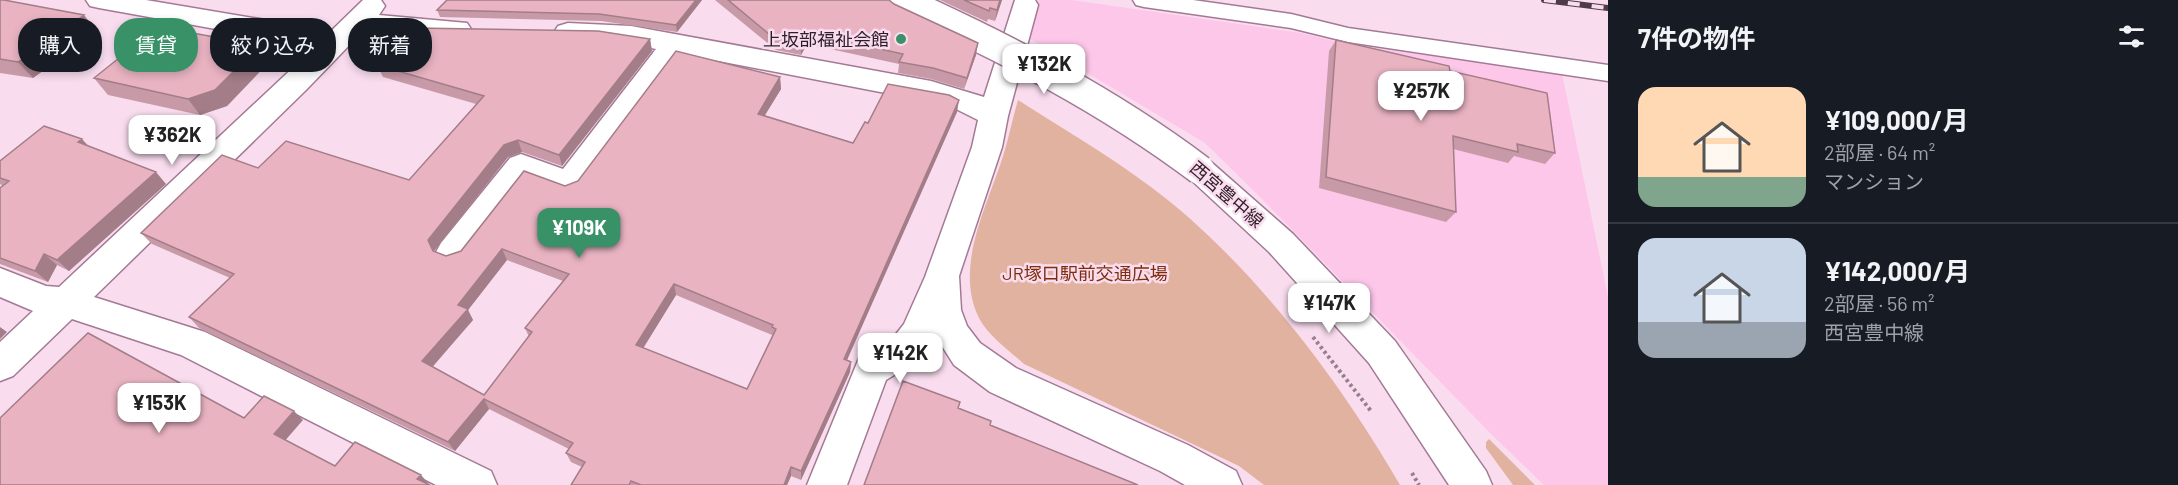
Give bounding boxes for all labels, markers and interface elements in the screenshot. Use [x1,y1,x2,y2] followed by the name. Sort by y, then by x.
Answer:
[18,18,102,72] chip: 購入
[114,18,198,72] chip: 賃貸
[210,18,336,72] chip: 絞り込み
[348,18,432,72] chip: 新着
[2115,20,2148,53] icon: filters
[1638,22,1755,53] text: 7件の物件
[763,28,889,50] place label: 上坂部福祉会館
[894,32,908,46] marker: 上坂部福祉会館
[1002,44,1086,95] pin: ¥132K
[1016,51,1072,75] text: ¥132K
[1379,71,1463,122] pin: ¥257K
[1392,78,1450,102] text: ¥257K
[1824,104,1969,135] text: ¥109,000/月
[1686,111,1758,183] icon: home
[130,115,214,166] pin: ¥362K
[143,122,201,146] text: ¥362K
[1824,140,1935,164] text: 2部屋 · 64 m²
[1186,156,1268,232] street label: 西宮豊中線
[1824,169,1924,193] text: マンション
[537,208,621,259] pin: ¥109K
[551,215,607,239] text: ¥109K
[1824,255,1970,286] text: ¥142,000/月
[1002,262,1168,284] park label: JR塚口駅前交通広場
[1686,262,1758,334] icon: home
[1287,283,1371,334] pin: ¥147K
[1302,290,1356,314] text: ¥147K
[1824,291,1935,315] text: 2部屋 · 56 m²
[1824,320,1924,344] text: 西宮豊中線
[858,333,942,384] pin: ¥142K
[872,340,928,364] text: ¥142K
[117,383,201,434] pin: ¥153K
[132,390,186,414] text: ¥153K

